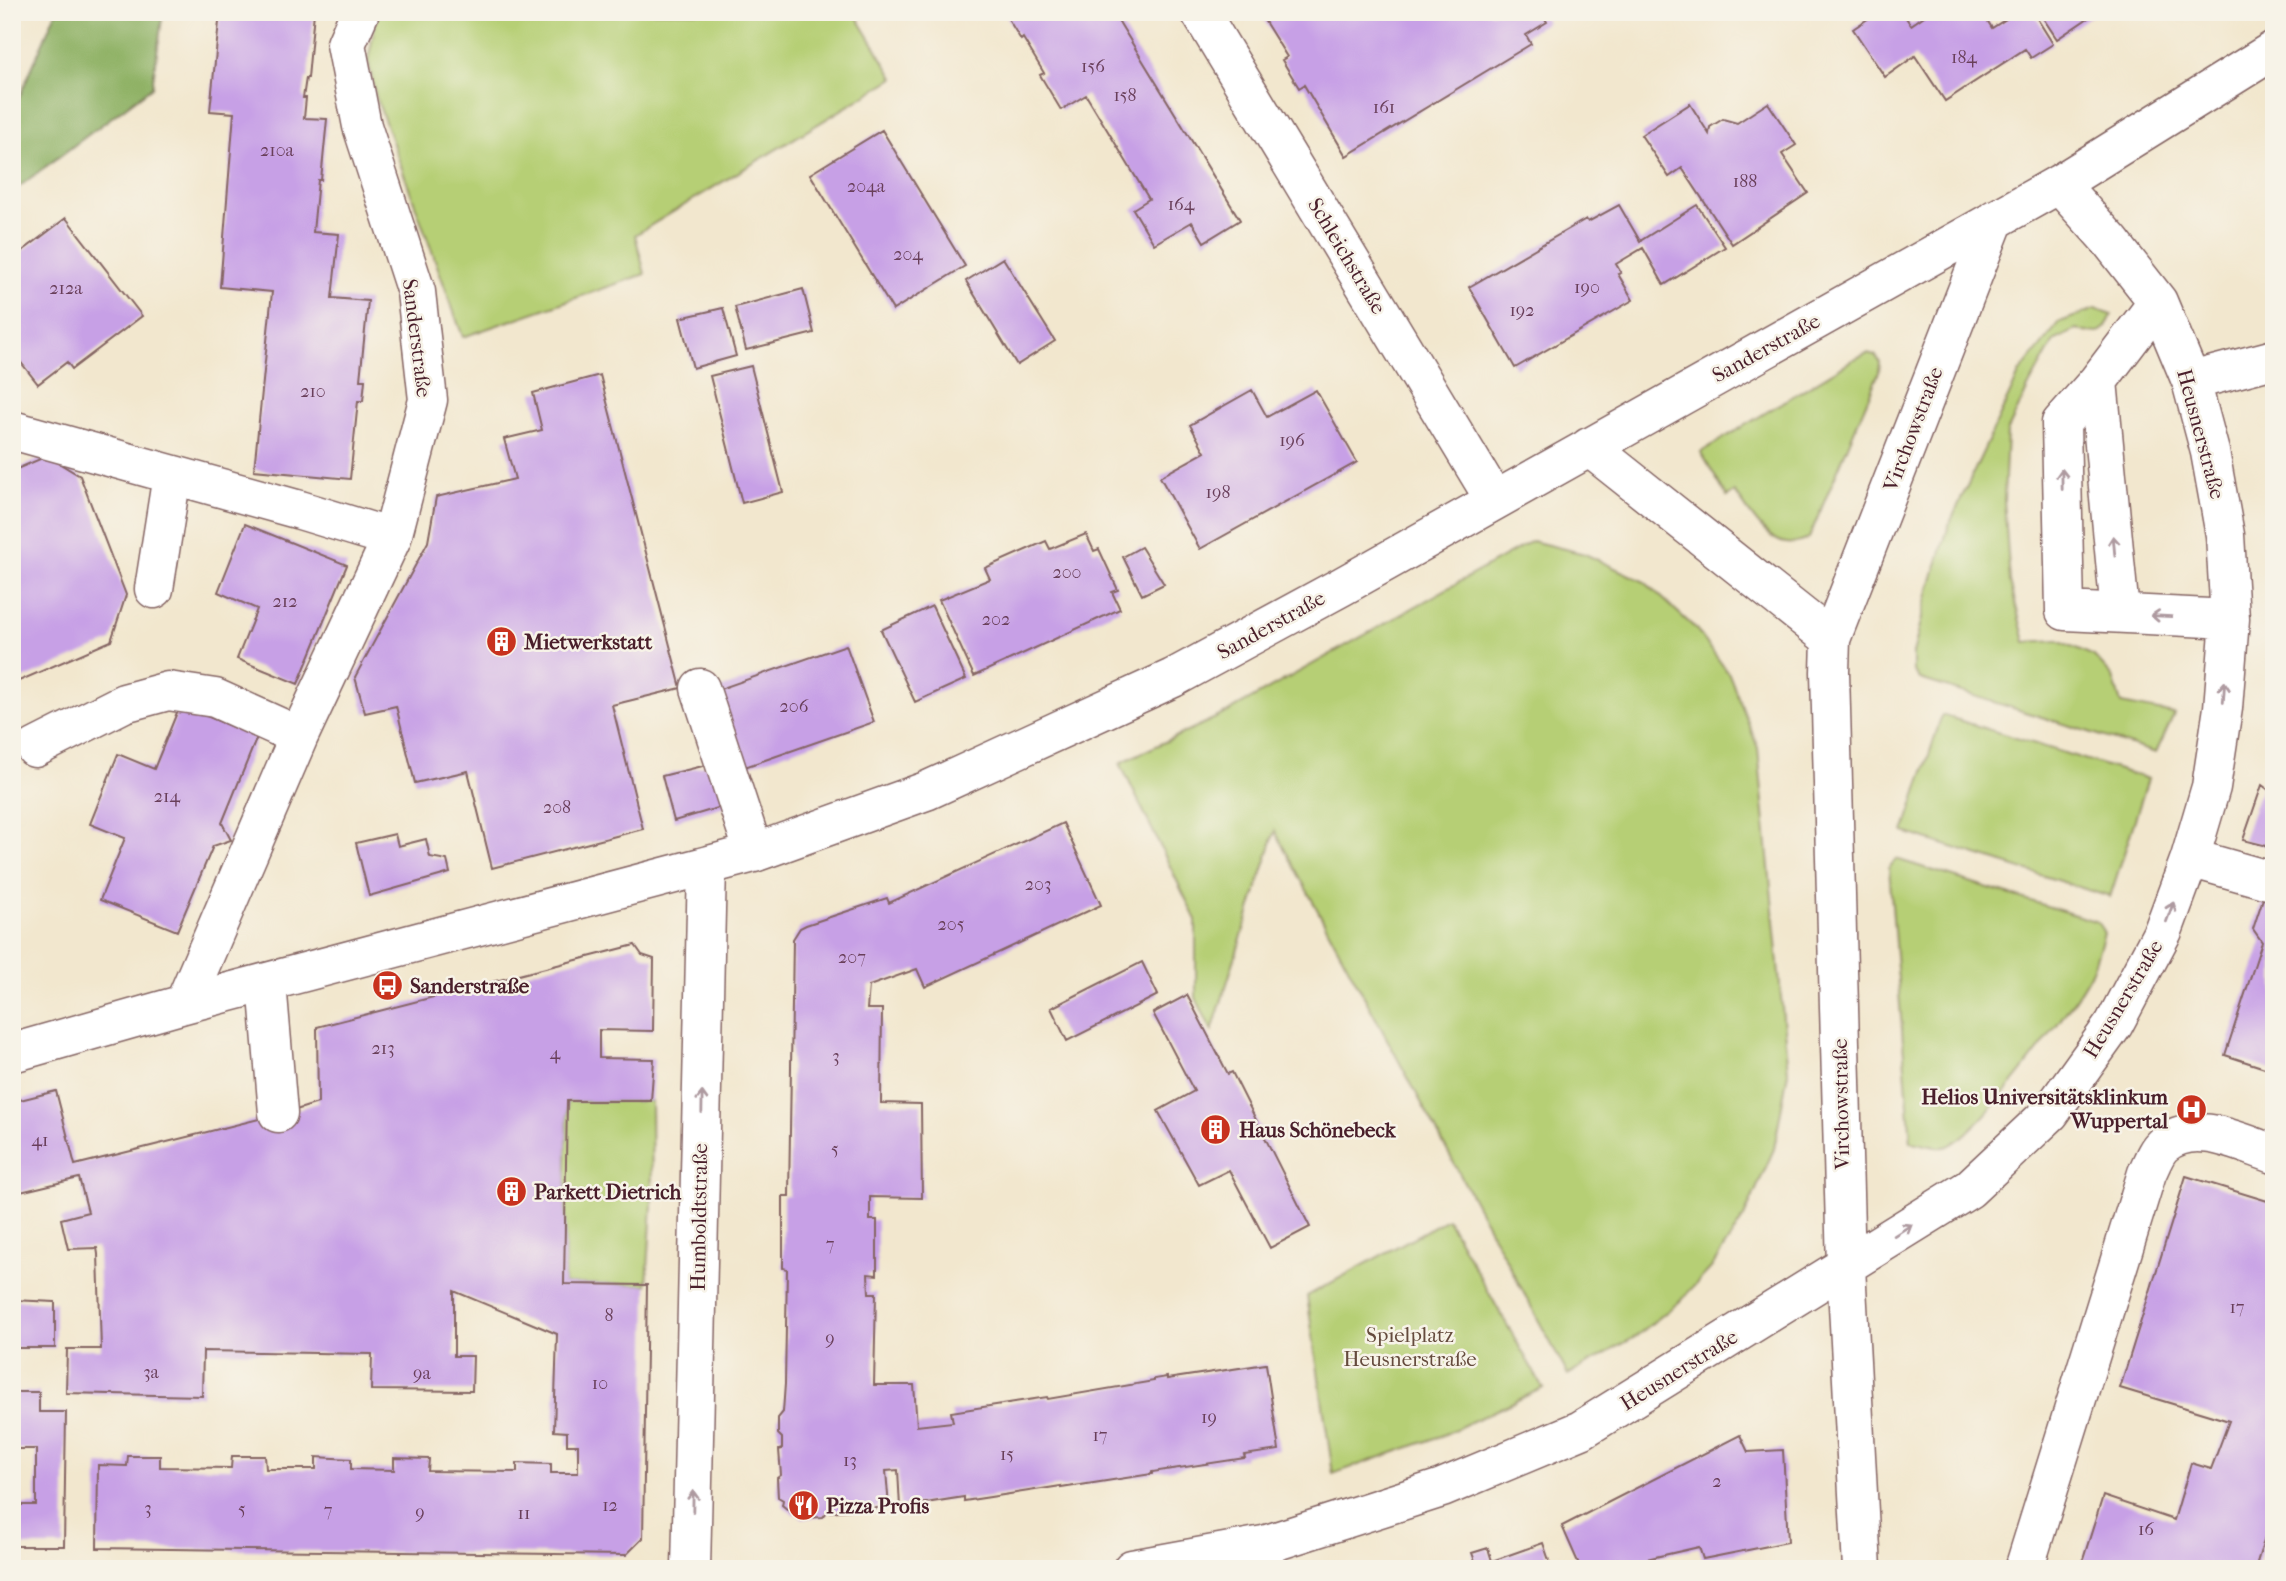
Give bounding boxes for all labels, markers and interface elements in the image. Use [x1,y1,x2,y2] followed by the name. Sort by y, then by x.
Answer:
[1951,47,1977,68] house number: 184
[1081,56,1105,77] house number: 156
[1113,85,1137,106] house number: 158
[1373,97,1395,118] house number: 161
[260,140,295,161] house number: 210a
[1733,171,1757,192] house number: 188
[847,176,886,197] house number: 204a
[1168,194,1195,215] house number: 164
[1303,194,1391,318] street label: Schleichstraße
[893,244,923,265] house number: 204
[398,277,436,399] street label: Sanderstraße
[1574,277,1600,298] house number: 190
[49,278,83,299] house number: 212a
[1509,300,1535,321] house number: 192
[1708,309,1824,387] street label: Sanderstraße
[1878,363,1948,495] street label: Virchowstraße
[2172,366,2230,502] street label: Heusnerstraße
[300,381,326,402] house number: 210
[1279,430,1305,451] house number: 196
[2056,468,2069,491] one-way arrow
[1206,482,1230,503] house number: 198
[2107,535,2120,557] one-way arrow
[1052,562,1082,583] house number: 200
[1213,586,1329,664] street label: Sanderstraße
[273,591,297,612] house number: 212
[982,609,1010,630] house number: 202
[2150,609,2173,622] one-way arrow
[484,625,518,659] building icon: Mietwerkstatt
[523,630,653,654] place label: Mietwerkstatt
[2218,681,2231,704] one-way arrow
[780,696,809,717] house number: 206
[154,786,181,807] house number: 214
[543,797,571,818] house number: 208
[1025,874,1051,895] house number: 203
[2165,902,2177,924] one-way arrow
[938,914,965,935] house number: 205
[2078,936,2168,1062] street label: Heusnerstraße
[838,947,866,968] house number: 207
[370,969,404,1003] bus stop icon: Sanderstraße
[410,974,530,998] place label: Sanderstraße
[371,1038,395,1059] house number: 213
[1828,1038,1854,1171] street label: Virchowstraße
[550,1043,561,1064] house number: 4
[832,1046,840,1067] house number: 3
[1921,1085,2169,1133] place label: Helios Universitätsklinkum Wuppertal
[695,1090,708,1113] one-way arrow
[2174,1092,2208,1126] hospital icon: Helios Universitätsklinkum Wuppertal
[1199,1113,1233,1147] building icon: Haus Schönebeck
[1239,1118,1397,1142] place label: Haus Schönebeck
[31,1130,49,1151] house number: 41
[831,1139,839,1160] house number: 5
[686,1143,712,1291] street label: Humboldtstraße
[494,1175,528,1209] building icon: Parkett Dietrich
[534,1180,681,1204] place label: Parkett Dietrich
[1893,1223,1912,1238] one-way arrow
[826,1234,835,1255] house number: 7
[2229,1297,2245,1318] house number: 17
[604,1305,614,1326] house number: 8
[1343,1323,1477,1371] park label: Spielplatz Heusnerstraße
[1616,1324,1742,1416] street label: Heusnerstraße
[825,1328,835,1349] house number: 9
[143,1362,160,1383] house number: 3a
[413,1363,432,1384] house number: 9a
[592,1373,608,1394] house number: 10
[1201,1407,1217,1428] house number: 19
[1092,1425,1108,1446] house number: 17
[1000,1444,1014,1465] house number: 15
[843,1450,857,1471] house number: 13
[1712,1471,1722,1492] house number: 2
[686,1489,699,1512] one-way arrow
[786,1489,820,1523] restaurant icon: Pizza Profis
[826,1494,929,1518] place label: Pizza Profis
[602,1495,618,1516] house number: 12
[144,1498,152,1519] house number: 3
[238,1499,246,1520] house number: 5
[324,1500,333,1521] house number: 7
[415,1502,425,1523] house number: 9
[518,1503,530,1524] house number: 11
[2138,1519,2154,1540] house number: 16

